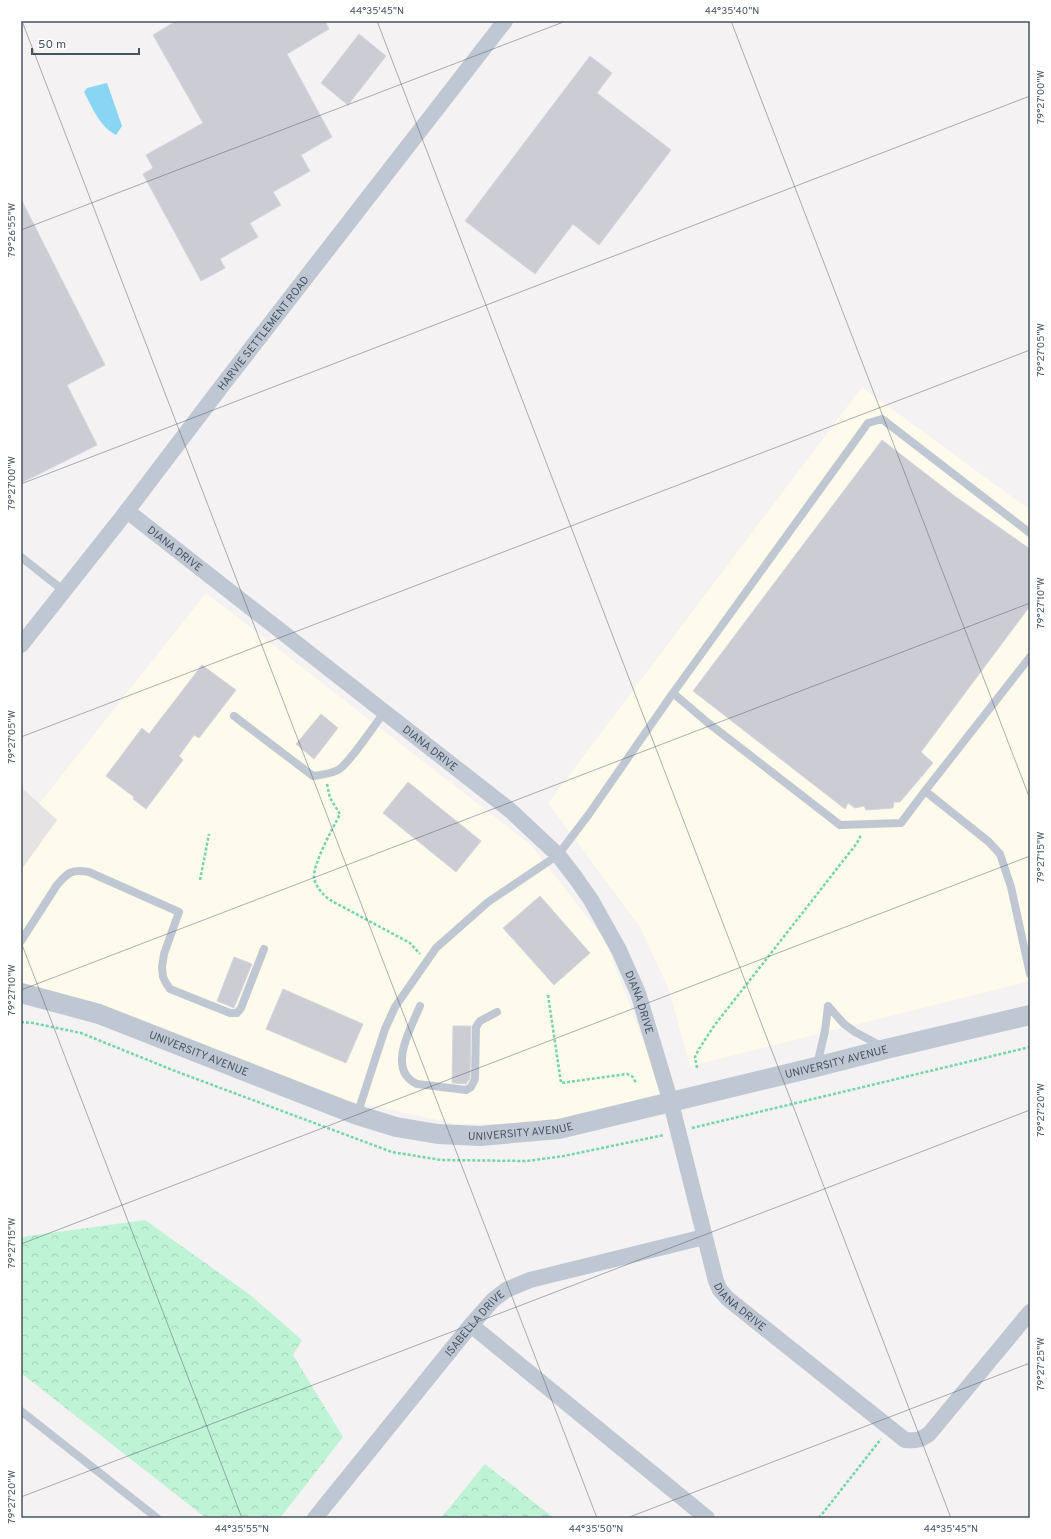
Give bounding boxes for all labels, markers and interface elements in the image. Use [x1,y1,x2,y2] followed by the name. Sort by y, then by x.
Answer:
[350,5,404,18] text: 44°35'45"N
[705,5,759,18] text: 44°35'40"N
[32,30,139,56] scale bar
[38,37,66,53] text: 50 m
[1035,70,1048,124] text: 79°27'00"W
[6,203,19,257] text: 79°26'55"W
[215,273,313,394] street label: HARVIE SETTLEMENT ROAD
[1035,323,1048,377] text: 79°27'05"W
[6,456,19,510] text: 79°27'00"W
[144,523,205,575] street label: DIANA DRIVE
[1035,577,1048,629] text: 79°27'10"W
[6,710,19,764] text: 79°27'05"W
[399,723,460,775] street label: DIANA DRIVE
[1035,831,1048,883] text: 79°27'15"W
[6,964,19,1016] text: 79°27'10"W
[621,969,656,1036] street label: DIANA DRIVE
[147,1028,250,1080] street label: UNIVERSITY AVENUE
[784,1043,890,1082] street label: UNIVERSITY AVENUE
[1035,1083,1048,1137] text: 79°27'20"W
[467,1120,575,1144] street label: UNIVERSITY AVENUE
[6,1217,19,1269] text: 79°27'15"W
[710,1281,768,1335] street label: DIANA DRIVE
[442,1288,508,1360] street label: ISABELLA DRIVE
[1035,1337,1048,1391] text: 79°27'25"W
[6,1470,19,1524] text: 79°27'20"W
[215,1523,269,1536] text: 44°35'55"N
[569,1523,623,1536] text: 44°35'50"N
[924,1523,978,1536] text: 44°35'45"N

